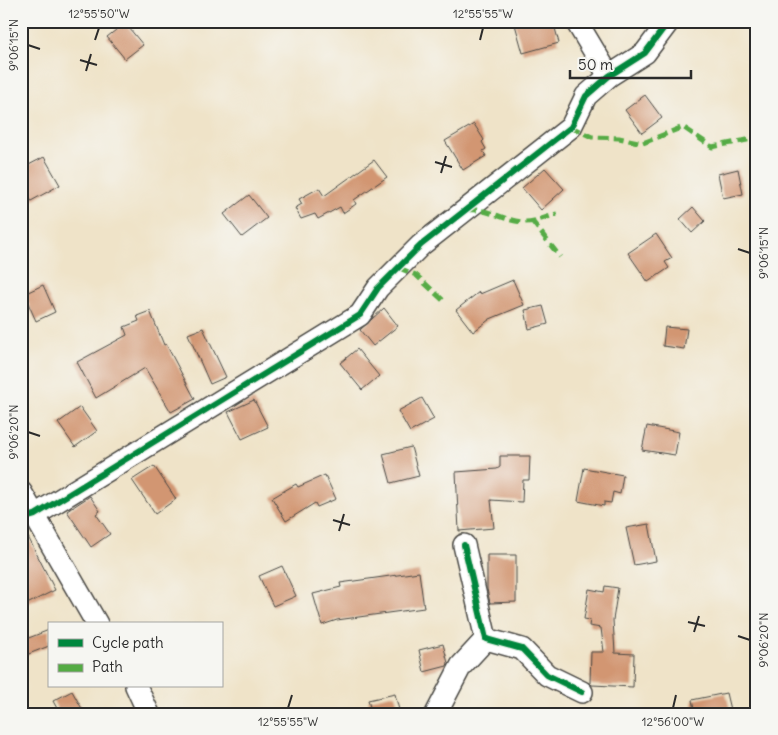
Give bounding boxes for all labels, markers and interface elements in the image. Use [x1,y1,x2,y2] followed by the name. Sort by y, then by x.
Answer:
[68,6,130,21] text: 12°55'50"W
[453,6,513,21] text: 12°55'55"W
[6,19,21,71] text: 9°06'15"N
[570,48,692,80] scale bar
[578,55,613,74] text: 50 m
[756,227,771,279] text: 9°06'15"N
[6,405,21,459] text: 9°06'20"N
[756,613,771,667] text: 9°06'20"N
[48,622,222,688] legend
[92,633,164,652] text: Cycle path
[92,657,123,676] text: Path
[258,714,318,729] text: 12°55'55"W
[642,714,704,729] text: 12°56'00"W

